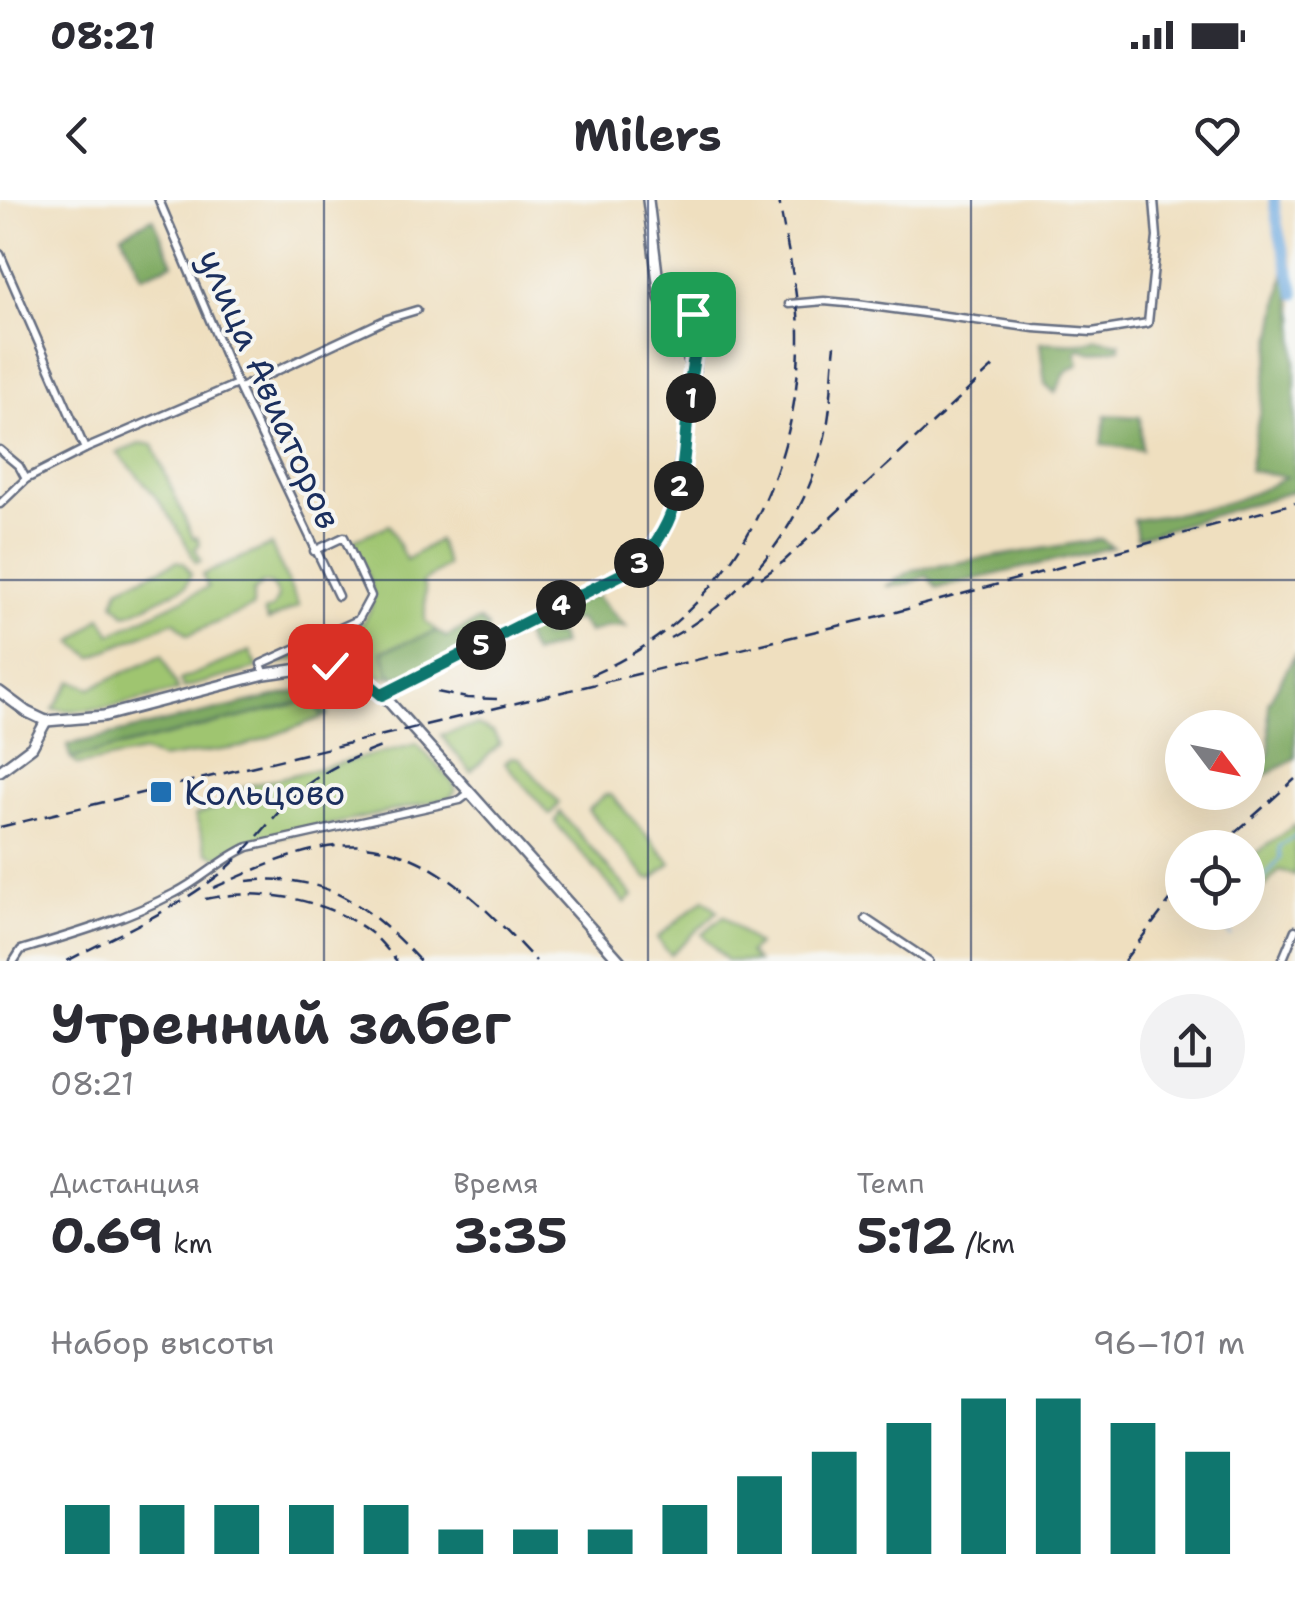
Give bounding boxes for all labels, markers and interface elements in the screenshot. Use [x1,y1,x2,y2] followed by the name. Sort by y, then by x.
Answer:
[50,10,156,61] text: 08:21
[573,105,722,165] text: Milers
[50,108,105,163] icon: back
[1190,108,1245,163] icon: heart
[187,242,353,536] street label: улица Авиаторов
[651,272,736,357] pin
[666,287,721,342] icon: arrive
[666,373,716,423] pin: 1
[685,379,697,417] text: 1
[654,461,704,511] pin: 2
[669,467,689,505] text: 2
[614,538,664,588] pin: 3
[629,544,649,582] text: 3
[536,580,586,630] pin: 4
[551,586,571,624] text: 4
[456,620,506,670] pin: 5
[288,624,373,709] pin
[472,626,490,664] text: 5
[303,639,358,694] icon: check
[1165,710,1265,810] north arrow
[1165,710,1265,930] map controls
[184,769,345,816] place label: Кольцово
[148,779,174,805] marker: Кольцово
[1165,830,1265,930] button: locate
[50,987,511,1061] text: Утренний забег
[1140,994,1245,1099] button: share
[50,1062,134,1105] text: 08:21
[50,1164,200,1202] text: Дистанция
[453,1164,539,1202] text: Время
[857,1164,924,1202] text: Темп
[50,1202,163,1269] text: 0.69
[453,1202,568,1269] text: 3:35
[857,1202,956,1269] text: 5:12
[163,1224,213,1262] text: km
[956,1224,1015,1262] text: /km
[50,1321,275,1364] text: Набор высоты
[1093,1321,1245,1364] text: 96–101 m

